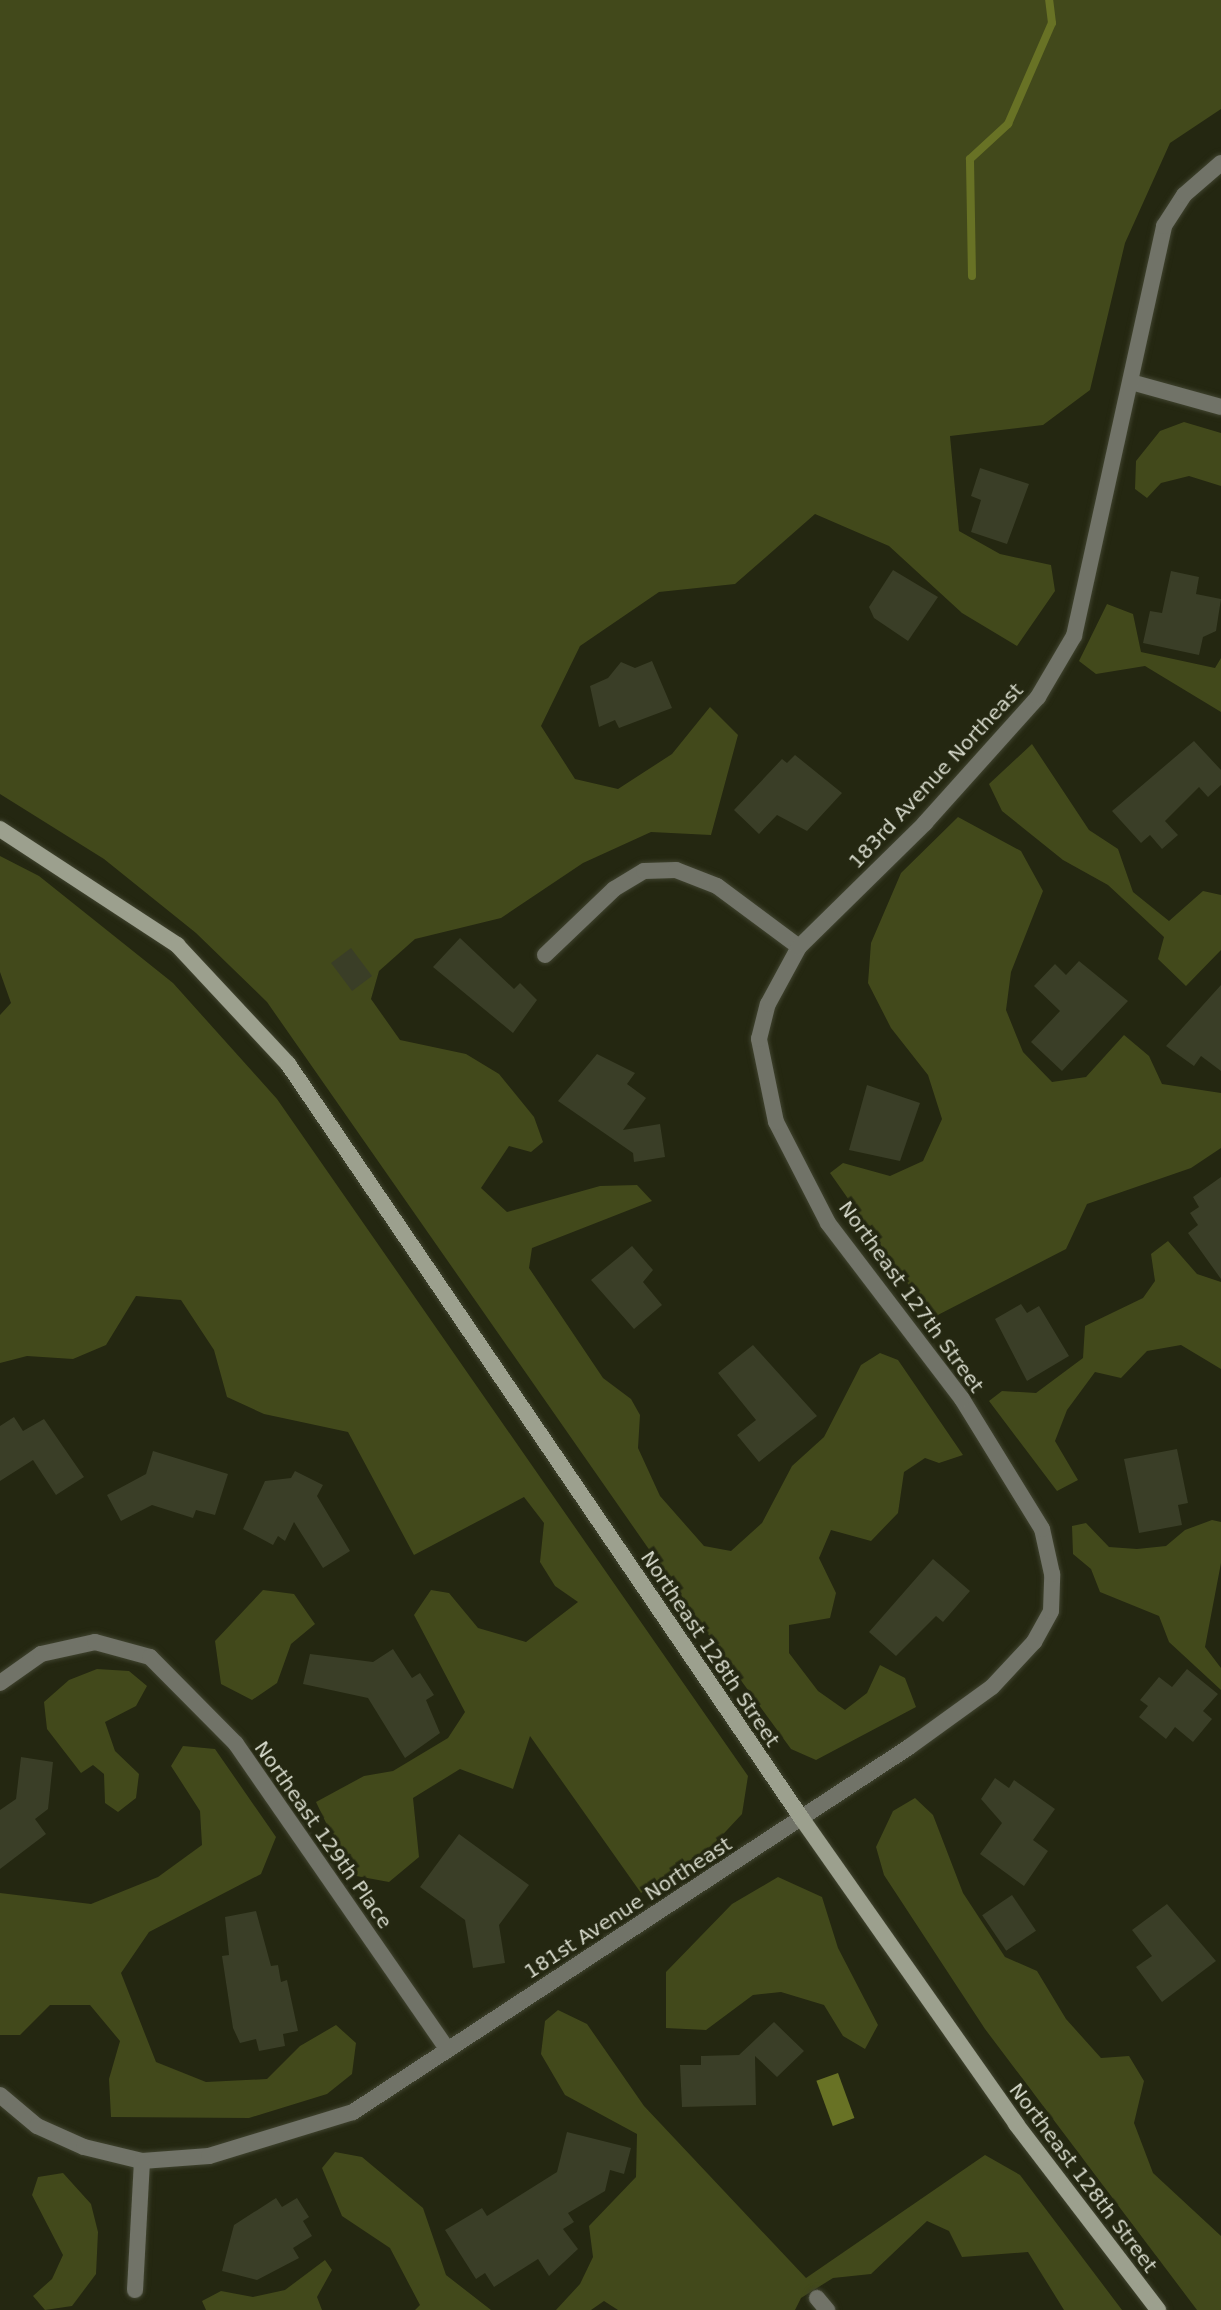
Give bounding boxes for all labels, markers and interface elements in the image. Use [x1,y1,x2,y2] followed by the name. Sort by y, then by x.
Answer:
[844,678,1028,874] street label: 183rd Avenue Northeast
[833,1197,989,1397] street label: Northeast 127th Street
[635,1547,785,1751] street label: Northeast 128th Street
[249,1737,397,1933] street label: Northeast 129th Place
[520,1832,736,1984] street label: 181st Avenue Northeast
[1004,2079,1162,2277] street label: Northeast 128th Street

